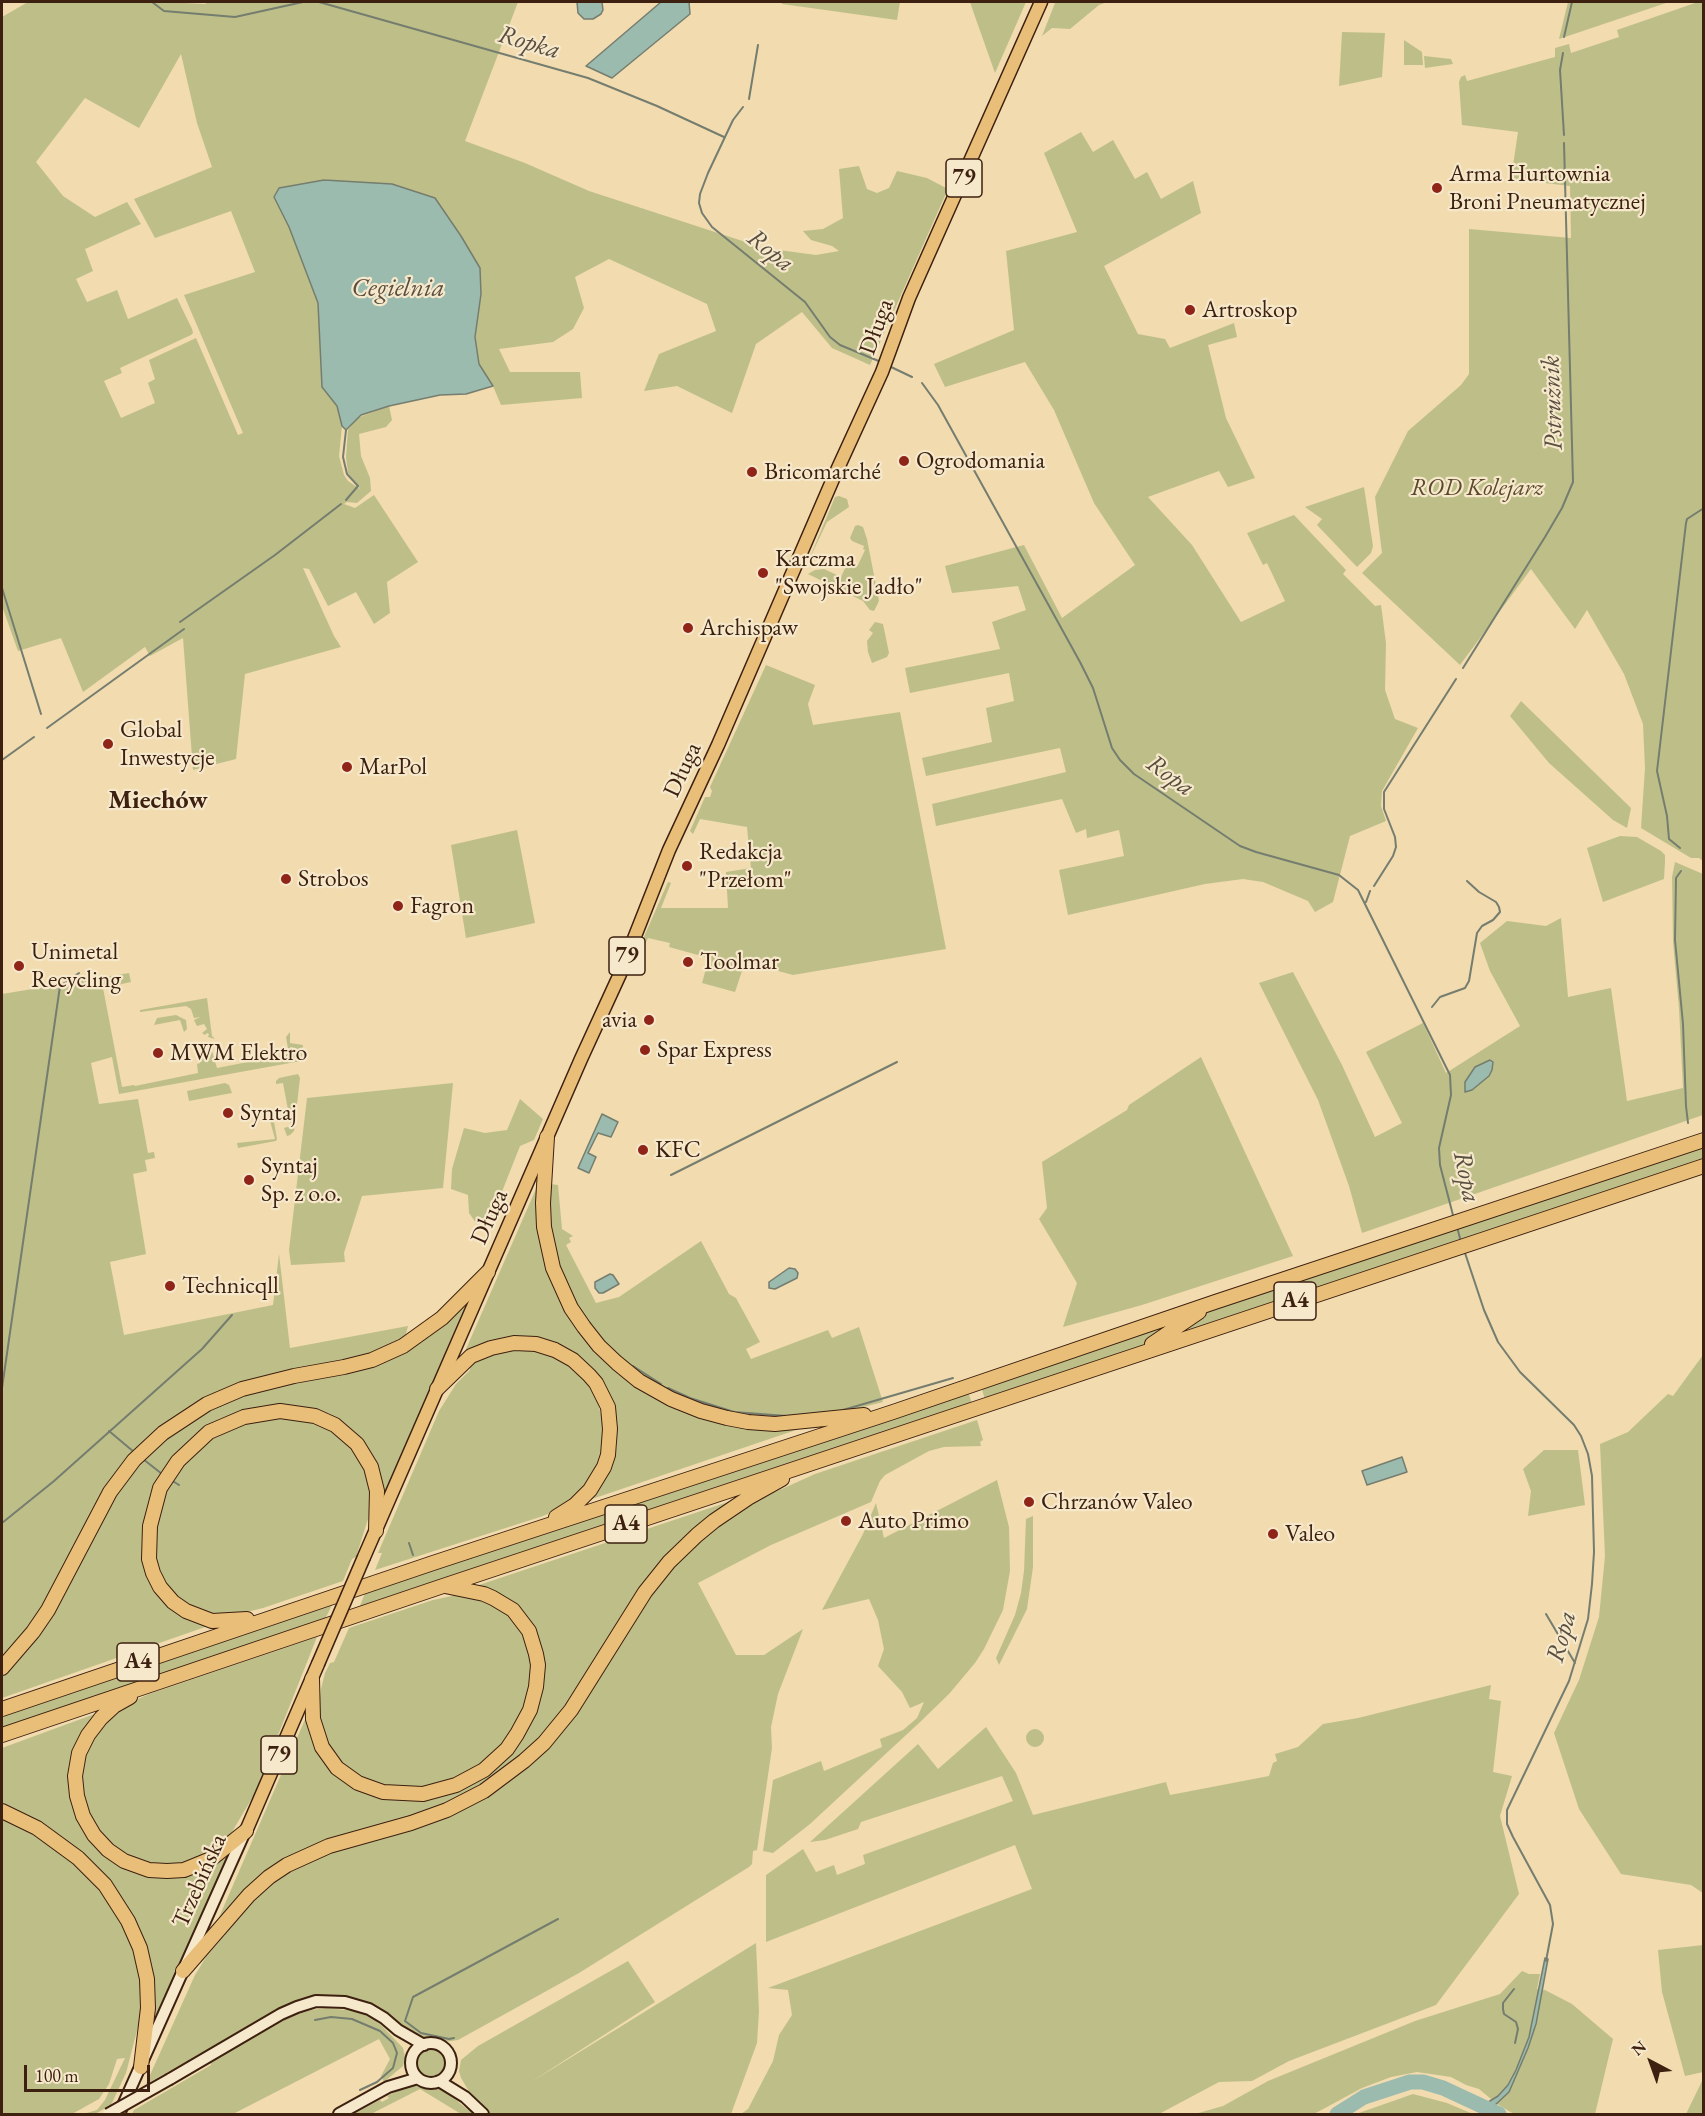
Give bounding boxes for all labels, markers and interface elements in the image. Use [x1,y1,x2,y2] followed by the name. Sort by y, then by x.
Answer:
[494,19,564,67] water label: Ropka
[946,159,982,197] road number: 79
[1449,160,1646,216] place label: Arma Hurtownia Broni Pneumatycznej
[1430,181,1444,195] marker: Arma Hurtownia Broni Pneumatycznej
[740,223,800,279] water label: Ropa
[352,273,444,305] water label: Cegielnia
[854,295,900,359] street label: Długa
[1202,296,1297,324] place label: Artroskop
[1183,303,1197,317] marker: Artroskop
[1536,355,1570,451] water label: Pstrużnik
[916,447,1045,475] place label: Ogrodomania
[897,454,911,468] marker: Ogrodomania
[764,458,881,486] place label: Bricomarché
[745,465,759,479] marker: Bricomarché
[1411,474,1543,502] park label: ROD Kolejarz
[775,545,923,601] place label: Karczma "Swojskie Jadło"
[756,566,770,580] marker: Karczma "Swojskie Jadło"
[700,614,798,642] place label: Archispaw
[681,621,695,635] marker: Archispaw
[120,716,215,772] place label: Global Inwestycje
[101,737,115,751] marker: Global Inwestycje
[658,738,708,802] street label: Długa
[1140,748,1200,804] water label: Ropa
[359,753,427,781] place label: MarPol
[340,760,354,774] marker: MarPol
[108,785,208,817] district label: Miechów
[699,838,792,894] place label: Redakcja "Przełom"
[680,859,694,873] marker: Redakcja "Przełom"
[298,865,369,893] place label: Strobos
[279,872,293,886] marker: Strobos
[410,892,474,920] place label: Fagron
[391,899,405,913] marker: Fagron
[609,937,645,975] road number: 79
[31,938,121,994] place label: Unimetal Recycling
[700,948,779,976] place label: Toolmar
[681,955,695,969] marker: Toolmar
[12,959,26,973] marker: Unimetal Recycling
[602,1006,637,1034] place label: avia
[642,1013,656,1027] marker: avia
[657,1036,772,1064] place label: Spar Express
[170,1039,307,1067] place label: MWM Elektro
[638,1043,652,1057] marker: Spar Express
[151,1046,165,1060] marker: MWM Elektro
[240,1099,297,1127] place label: Syntaj
[221,1106,235,1120] marker: Syntaj
[655,1136,701,1164] place label: KFC
[636,1143,650,1157] marker: KFC
[1445,1148,1487,1206] water label: Ropa
[261,1152,341,1208] place label: Syntaj Sp. z o.o.
[242,1173,256,1187] marker: Syntaj Sp. z o.o.
[465,1185,515,1249] street label: Długa
[182,1272,279,1300] place label: Technicqll
[163,1279,177,1293] marker: Technicqll
[1274,1282,1316,1320] road number: A4
[1041,1488,1193,1516] place label: Chrzanów Valeo
[1022,1495,1036,1509] marker: Chrzanów Valeo
[605,1505,647,1543] road number: A4
[858,1507,969,1535] place label: Auto Primo
[839,1514,853,1528] marker: Auto Primo
[1285,1520,1335,1548] place label: Valeo
[1266,1527,1280,1541] marker: Valeo
[1540,1608,1584,1666] water label: Ropa
[117,1643,159,1681] road number: A4
[261,1736,297,1774] road number: 79
[167,1830,233,1932] street label: Trzebińska
[1621,2032,1681,2092] north arrow
[1627,2036,1651,2060] text: N
[27,2053,153,2091] scale bar
[35,2064,79,2087] text: 100 m

